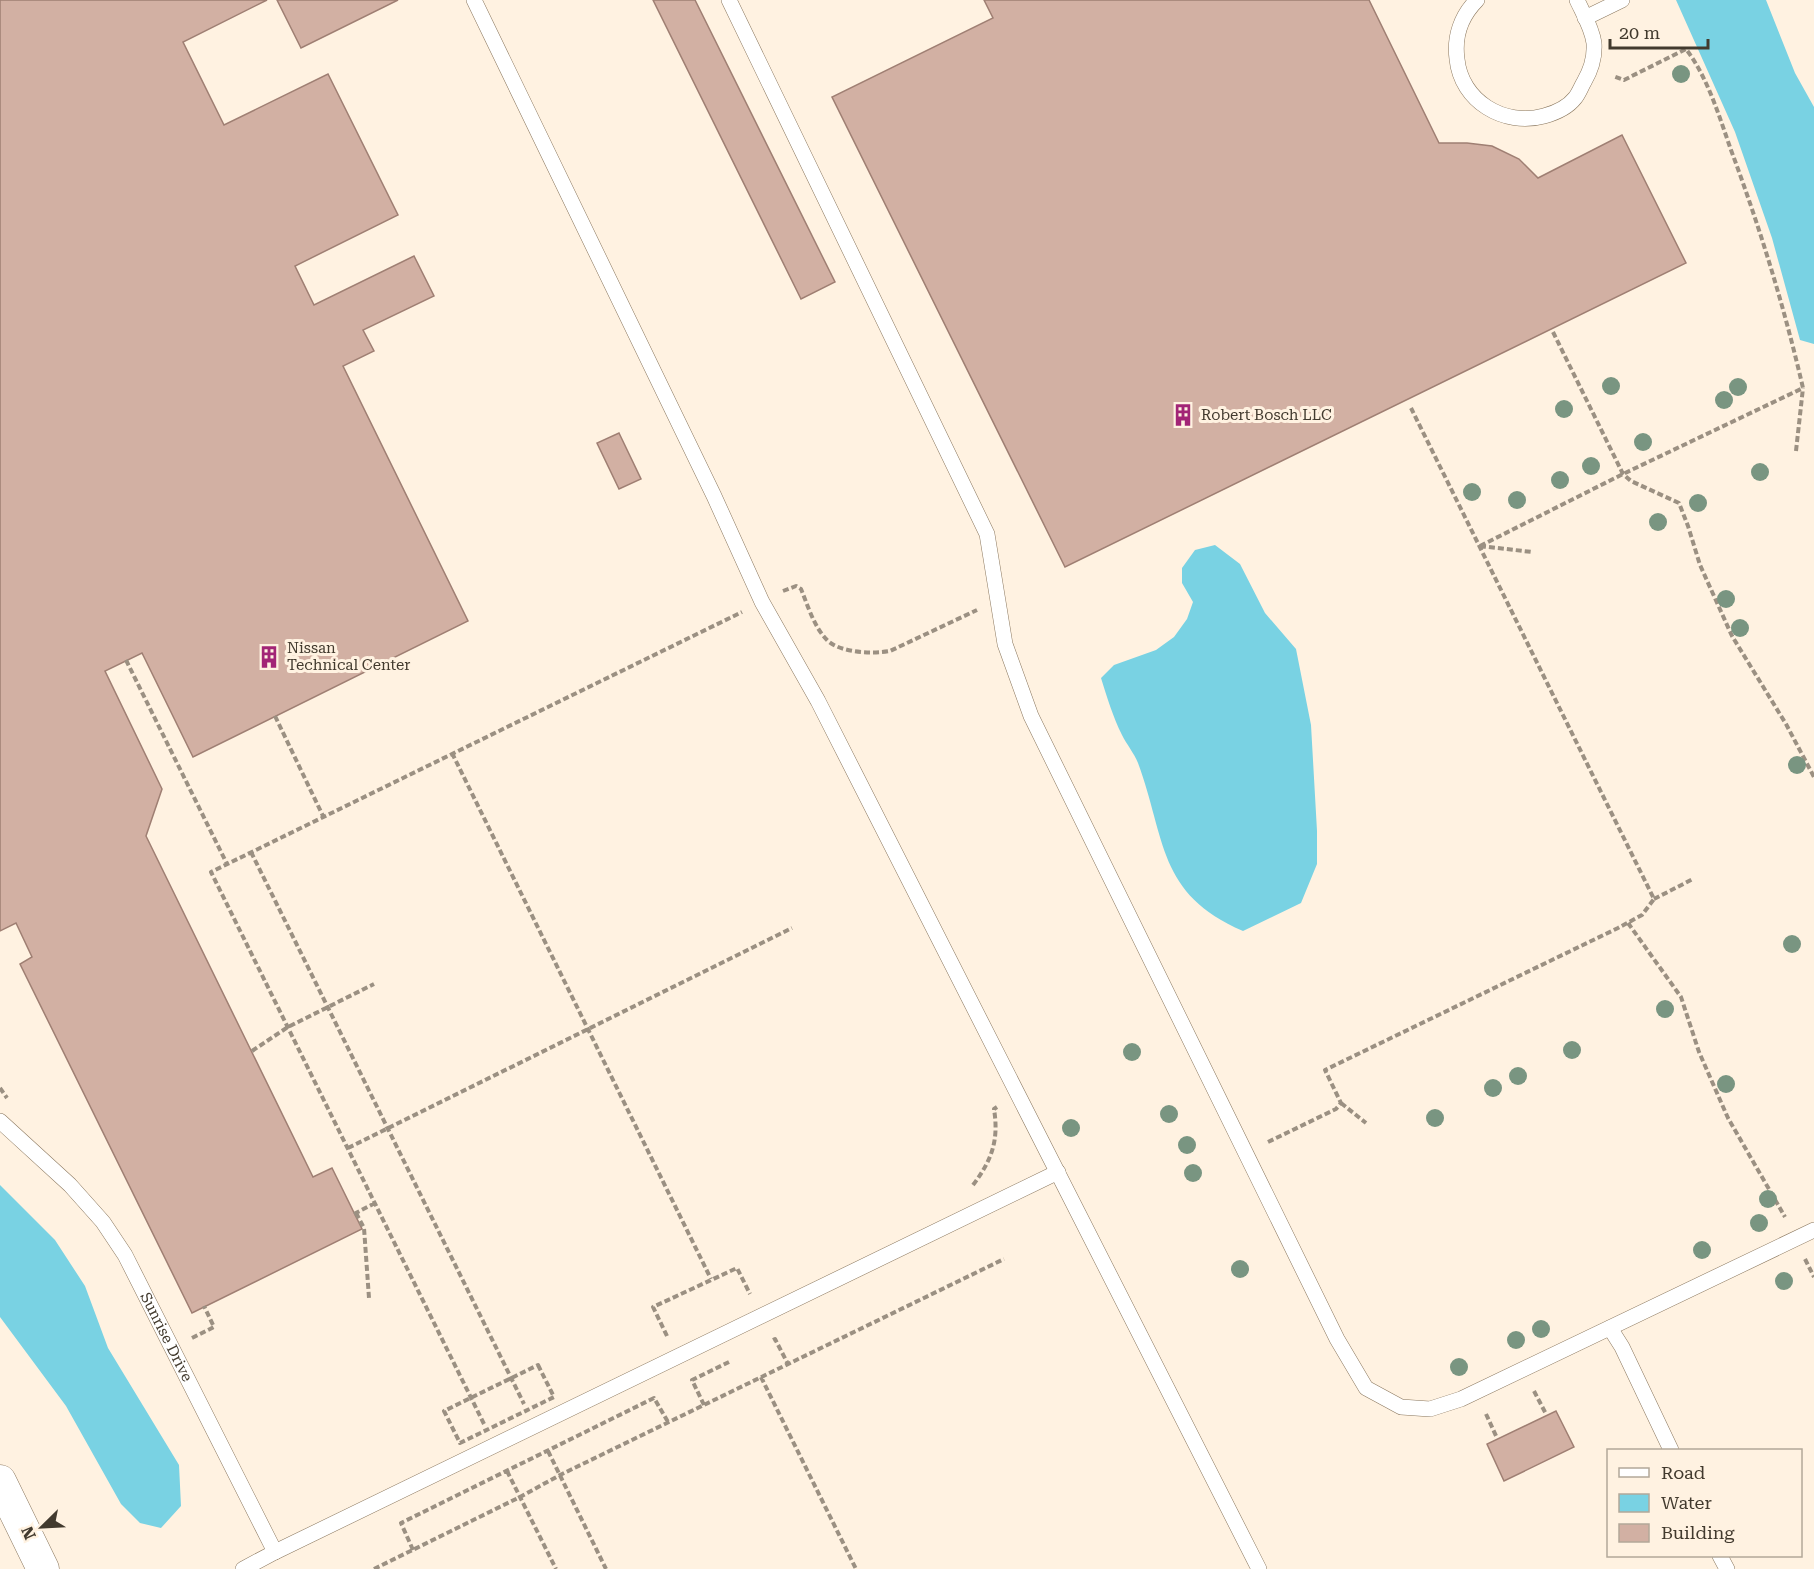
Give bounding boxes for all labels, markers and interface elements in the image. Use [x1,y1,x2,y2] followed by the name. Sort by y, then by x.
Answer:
[1610,12,1708,50] scale bar
[1619,22,1660,43] text: 20 m
[1170,402,1196,428] building icon: Robert Bosch LLC
[1201,406,1332,424] place label: Robert Bosch LLC
[287,639,410,674] place label: Nissan Technical Center
[256,644,282,670] building icon: Nissan Technical Center
[136,1289,197,1385] street label: Sunrise Drive
[1607,1449,1802,1557] legend
[1661,1462,1706,1483] text: Road
[1661,1492,1712,1513] text: Water
[12,1497,72,1557] north arrow
[1661,1522,1735,1543] text: Building
[18,1523,40,1542] text: N

